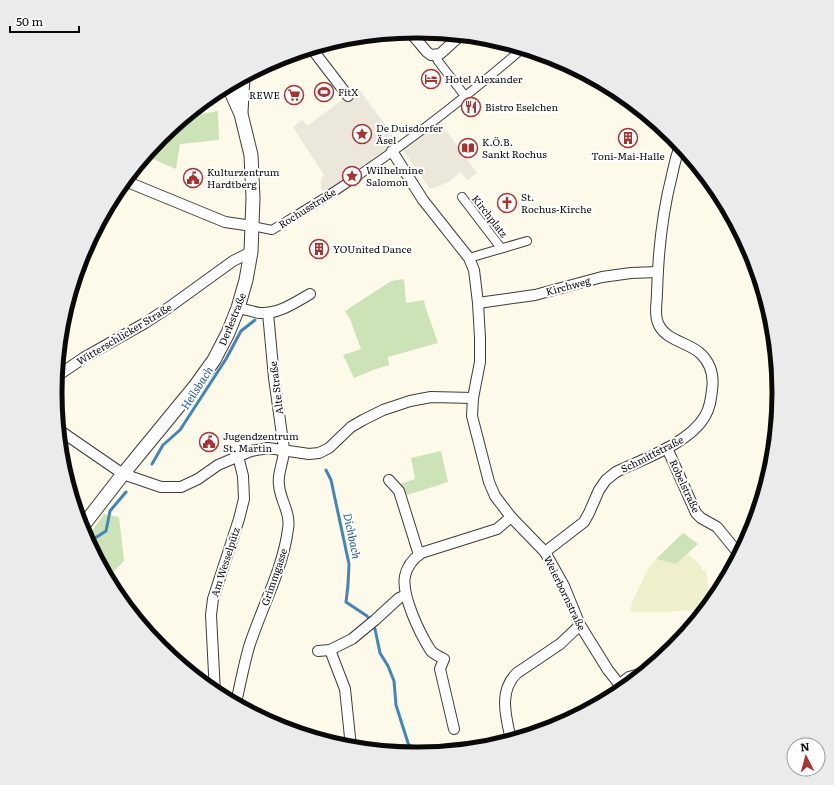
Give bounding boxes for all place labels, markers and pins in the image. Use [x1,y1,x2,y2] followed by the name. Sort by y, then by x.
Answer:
[420,68,442,90] hotel icon: Hotel Alexander
[445,71,523,86] place label: Hotel Alexander
[313,81,335,103] sports icon: FitX
[283,84,305,106] supermarket icon: REWE
[338,84,358,99] place label: FitX
[249,87,280,102] place label: REWE
[460,96,482,118] restaurant icon: Bistro Eselchen
[485,99,558,114] place label: Bistro Eselchen
[376,120,443,147] place label: De Duisdorfer Äsel
[351,123,373,145] place icon: De Duisdorfer Äsel
[617,127,639,149] building icon: Toni-Mai-Halle
[482,134,547,161] place label: K.Ö.B. Sankt Rochus
[457,137,479,159] library icon: K.Ö.B. Sankt Rochus
[591,148,665,163] place label: Toni-Mai-Halle
[366,162,423,189] place label: Wilhelmine Salomon
[207,164,280,191] place label: Kulturzentrum Hardtberg
[341,165,363,187] place icon: Wilhelmine Salomon
[182,167,204,189] public building icon: Kulturzentrum Hardtberg
[521,189,592,216] place label: St. Rochus-Kirche
[496,192,518,214] church icon: St. Rochus-Kirche
[308,238,330,260] building icon: YOUnited Dance
[333,241,412,256] place label: YOUnited Dance
[223,428,299,455] place label: Jugendzentrum St. Martin
[198,431,220,453] public building icon: Jugendzentrum St. Martin

